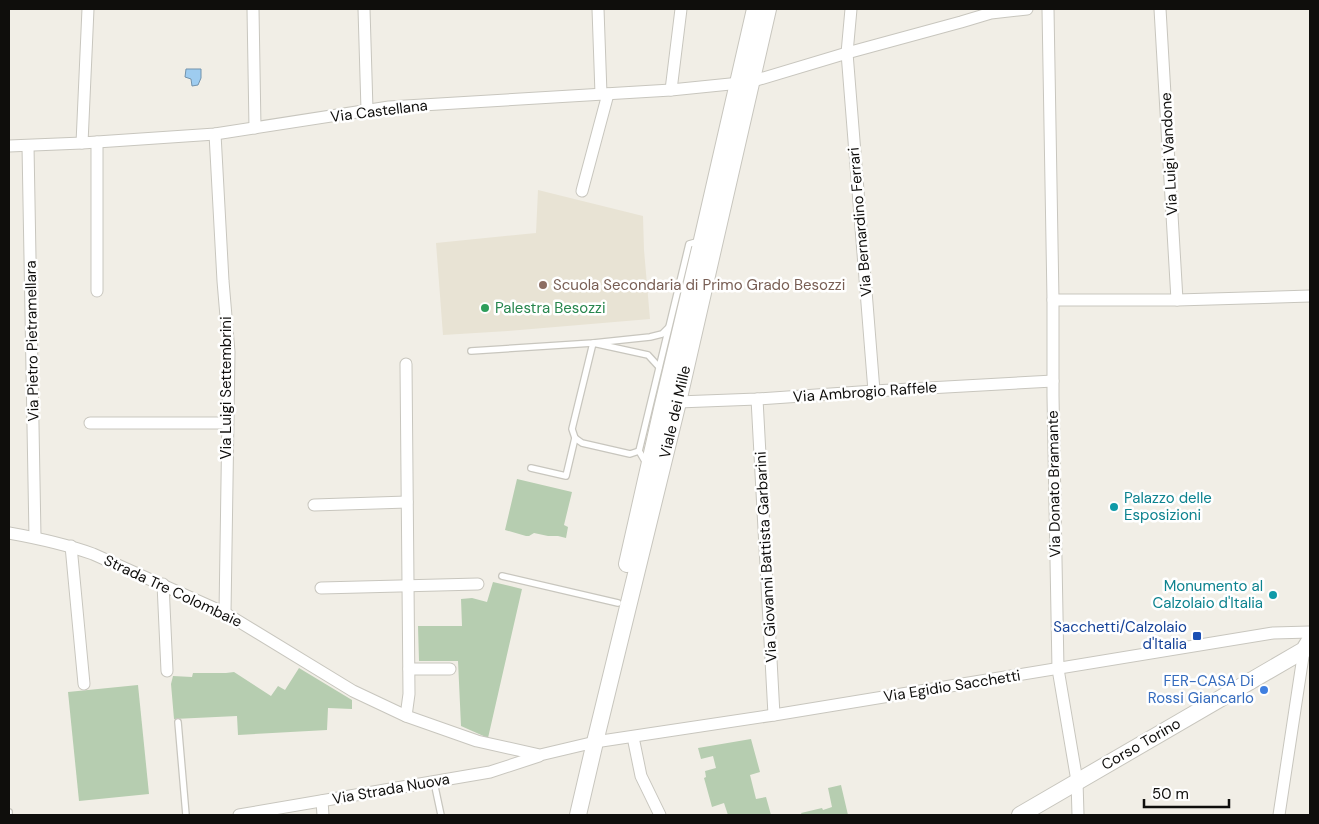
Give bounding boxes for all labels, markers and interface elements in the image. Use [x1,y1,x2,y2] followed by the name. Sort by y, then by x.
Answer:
[1156,92,1182,216] street label: Via Luigi Vandone
[329,95,429,127] street label: Via Castellana
[843,146,877,298] street label: Via Bernardino Ferrari
[21,260,43,422] street label: Via Pietro Pietramellara
[553,275,845,295] place label: Scuola Secondaria di Primo Grado Besozzi
[537,279,549,291] marker: Scuola Secondaria di Primo Grado Besozzi
[495,298,606,318] place label: Palestra Besozzi
[479,302,491,314] marker: Palestra Besozzi
[216,317,236,460] street label: Via Luigi Settembrini
[655,364,695,460] street label: Viale dei Mille
[792,377,938,407] street label: Via Ambrogio Raffele
[1043,410,1065,558] street label: Via Donato Bramante
[750,451,782,663] street label: Via Giovanni Battista Garbarini
[1124,488,1212,525] place label: Palazzo delle Esposizioni
[1108,501,1120,513] marker: Palazzo delle Esposizioni
[101,550,245,632] street label: Strada Tre Colombaie
[1153,576,1263,613] place label: Monumento al Calzolaio d'Italia
[1267,589,1279,601] marker: Monumento al Calzolaio d'Italia
[1053,617,1187,654] place label: Sacchetti/Calzolaio d'Italia
[1191,630,1203,642] marker: Sacchetti/Calzolaio d'Italia
[882,665,1022,707] street label: Via Egidio Sacchetti
[1148,671,1254,708] place label: FER-CASA Di Rossi Giancarlo
[1258,684,1270,696] marker: FER-CASA Di Rossi Giancarlo
[1098,713,1184,775] street label: Corso Torino
[331,769,451,809] street label: Via Strada Nuova
[1144,776,1229,808] scale bar
[1152,784,1189,804] text: 50 m

